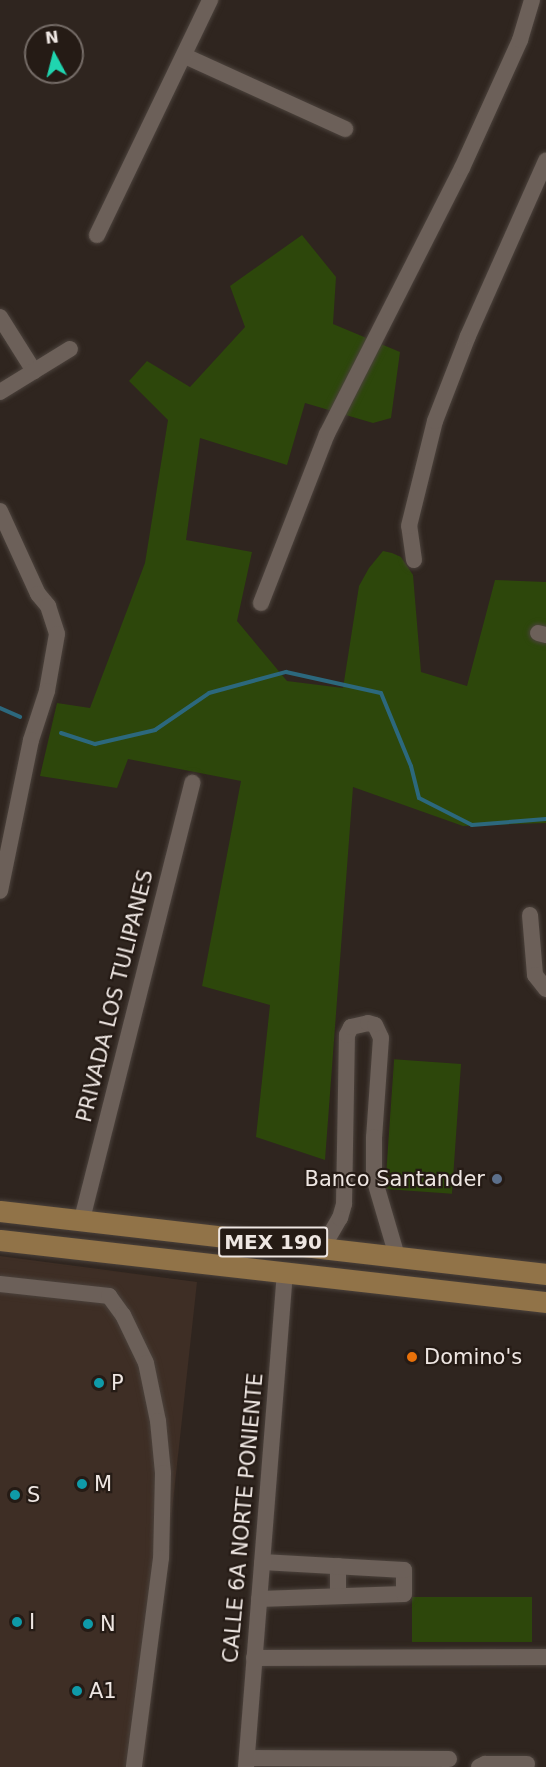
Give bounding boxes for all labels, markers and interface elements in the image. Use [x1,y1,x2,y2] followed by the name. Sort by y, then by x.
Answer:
[24,24,84,84] north arrow
[44,27,60,48] text: N
[71,867,159,1125] street label: PRIVADA LOS TULIPANES
[305,1166,485,1192] place label: Banco Santander
[490,1172,504,1186] marker: Banco Santander
[218,1225,328,1259] road number: MEX 190
[424,1344,522,1370] place label: Domino's
[405,1350,419,1364] marker: Domino's
[111,1370,124,1396] place label: P
[218,1372,268,1664] street label: CALLE 6A NORTE PONIENTE
[92,1376,106,1390] marker: P
[94,1471,112,1497] place label: M
[75,1477,89,1491] marker: M
[27,1482,40,1508] place label: S
[8,1488,22,1502] marker: S
[29,1609,35,1635] place label: I
[100,1611,116,1637] place label: N
[10,1615,24,1629] marker: I
[81,1617,95,1631] marker: N
[89,1678,117,1704] place label: A1
[70,1684,84,1698] marker: A1

